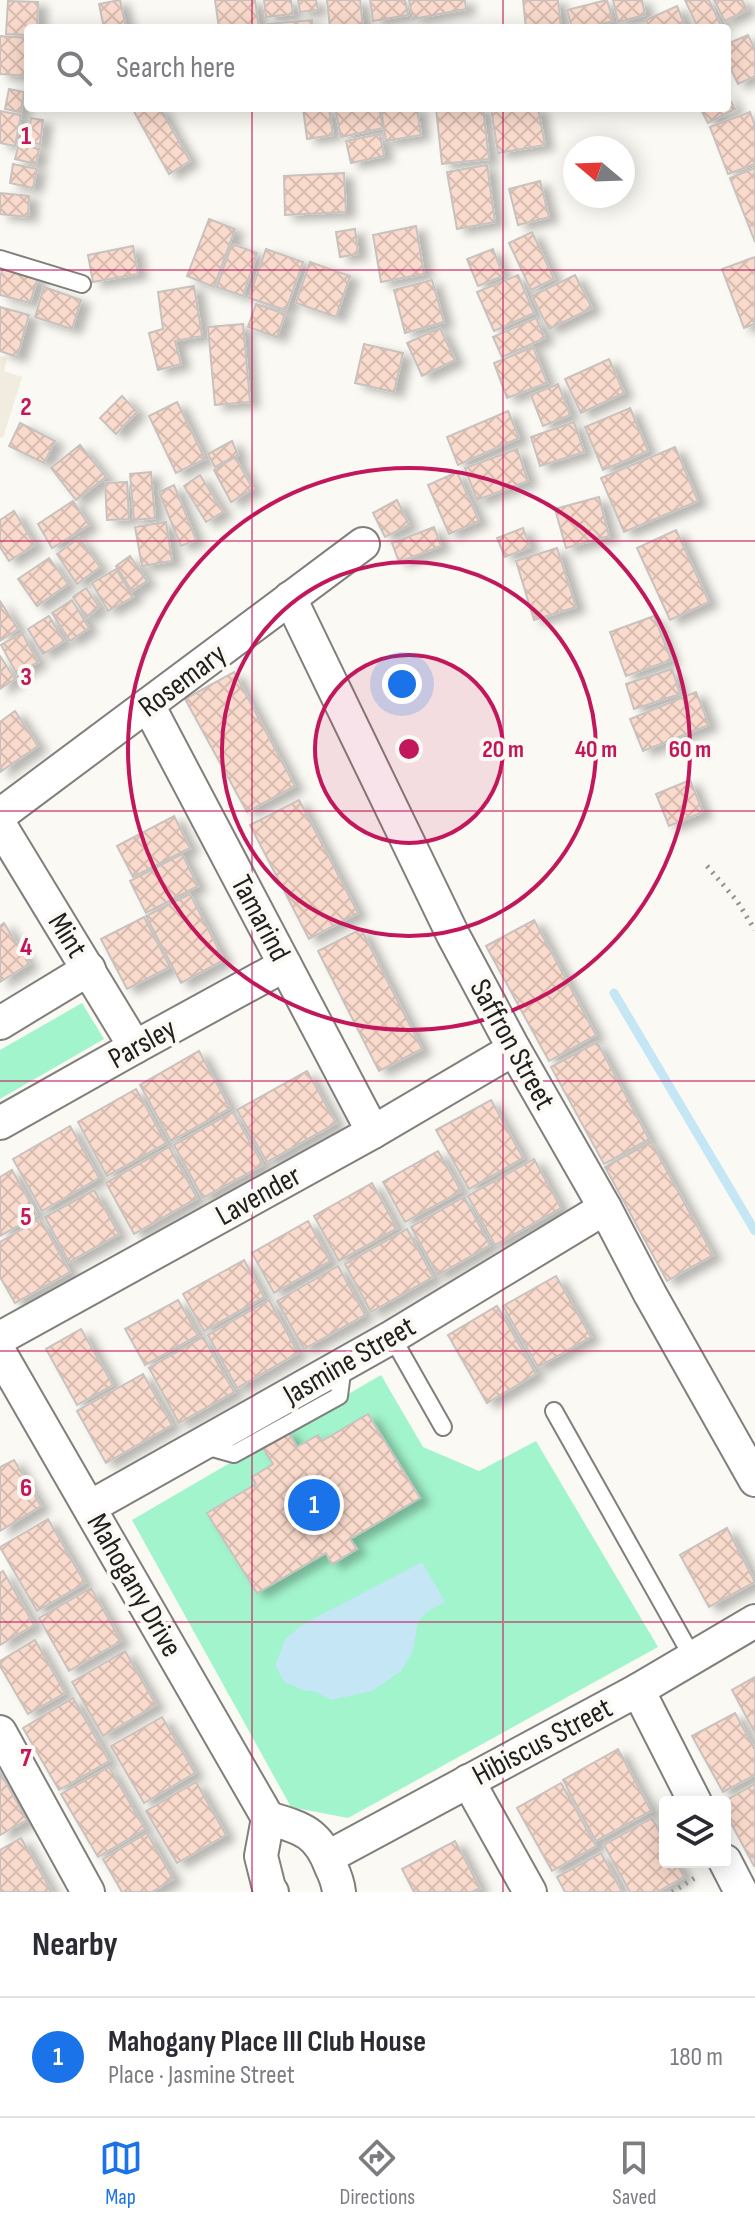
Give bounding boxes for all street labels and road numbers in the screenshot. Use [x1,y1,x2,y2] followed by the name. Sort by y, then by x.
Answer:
[132,636,234,725] street label: Rosemary
[223,869,298,968] street label: Tamarind
[40,907,95,964] street label: Mint
[462,973,563,1116] street label: Saffron Street
[102,1011,183,1077] street label: Parsley
[210,1158,308,1234] street label: Lavender
[276,1309,422,1414] street label: Jasmine Street
[79,1508,190,1663] street label: Mahogany Drive
[466,1690,618,1794] street label: Hibiscus Street

